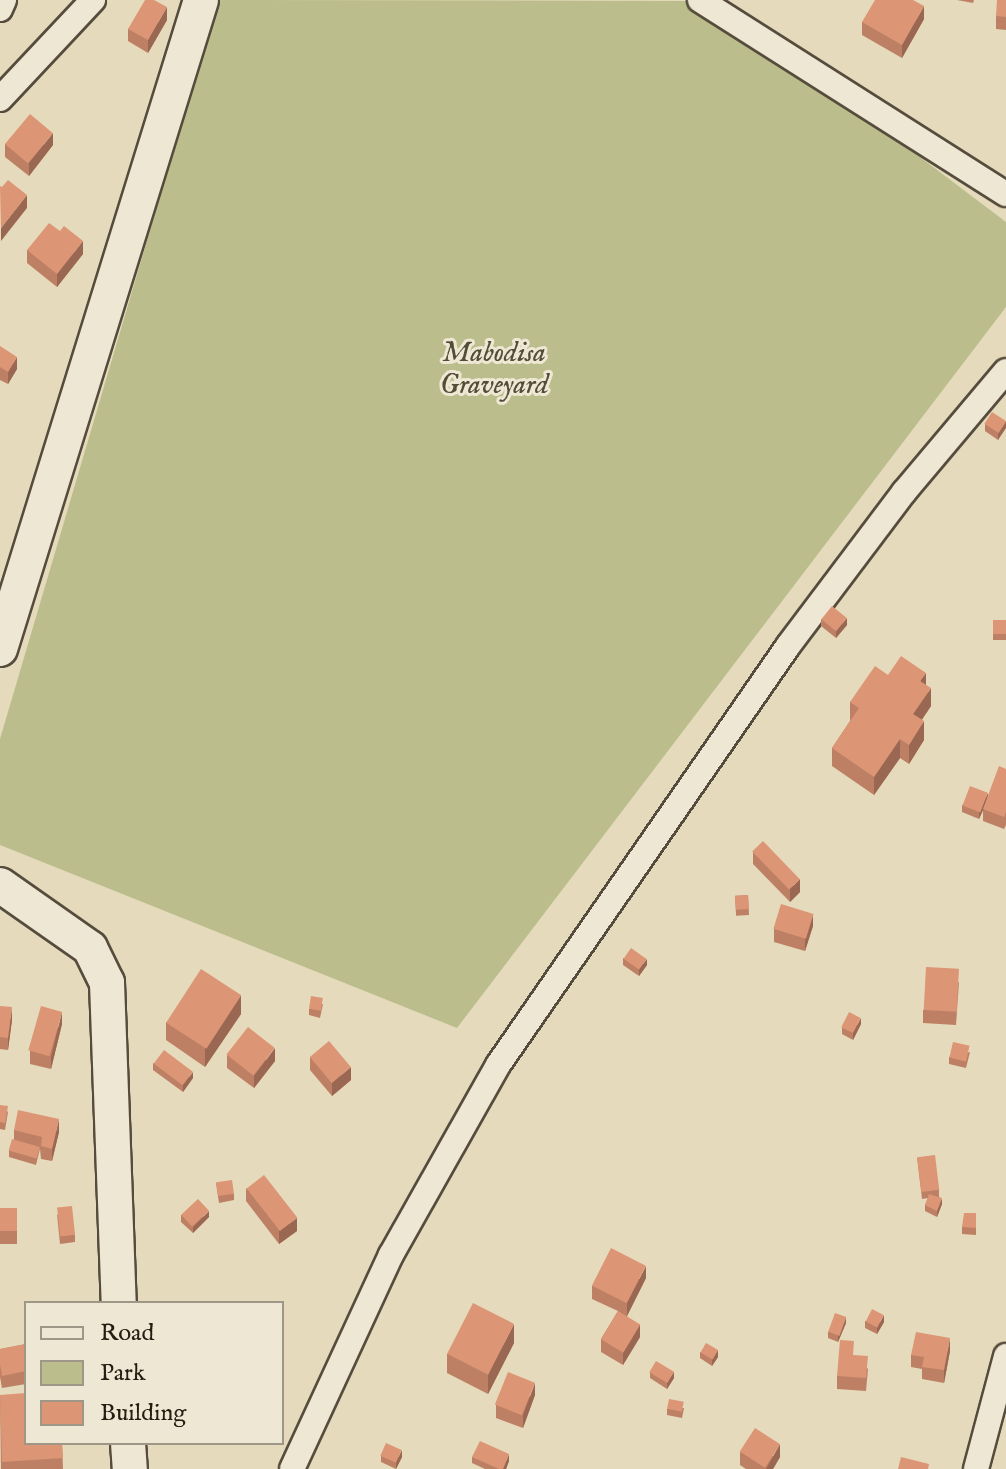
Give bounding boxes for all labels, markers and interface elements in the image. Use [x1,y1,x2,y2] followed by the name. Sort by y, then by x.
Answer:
[440,337,548,403] park label: Mabodisa Graveyard
[24,1301,284,1445] legend
[100,1318,154,1349] text: Road
[100,1358,146,1389] text: Park
[100,1398,186,1429] text: Building

